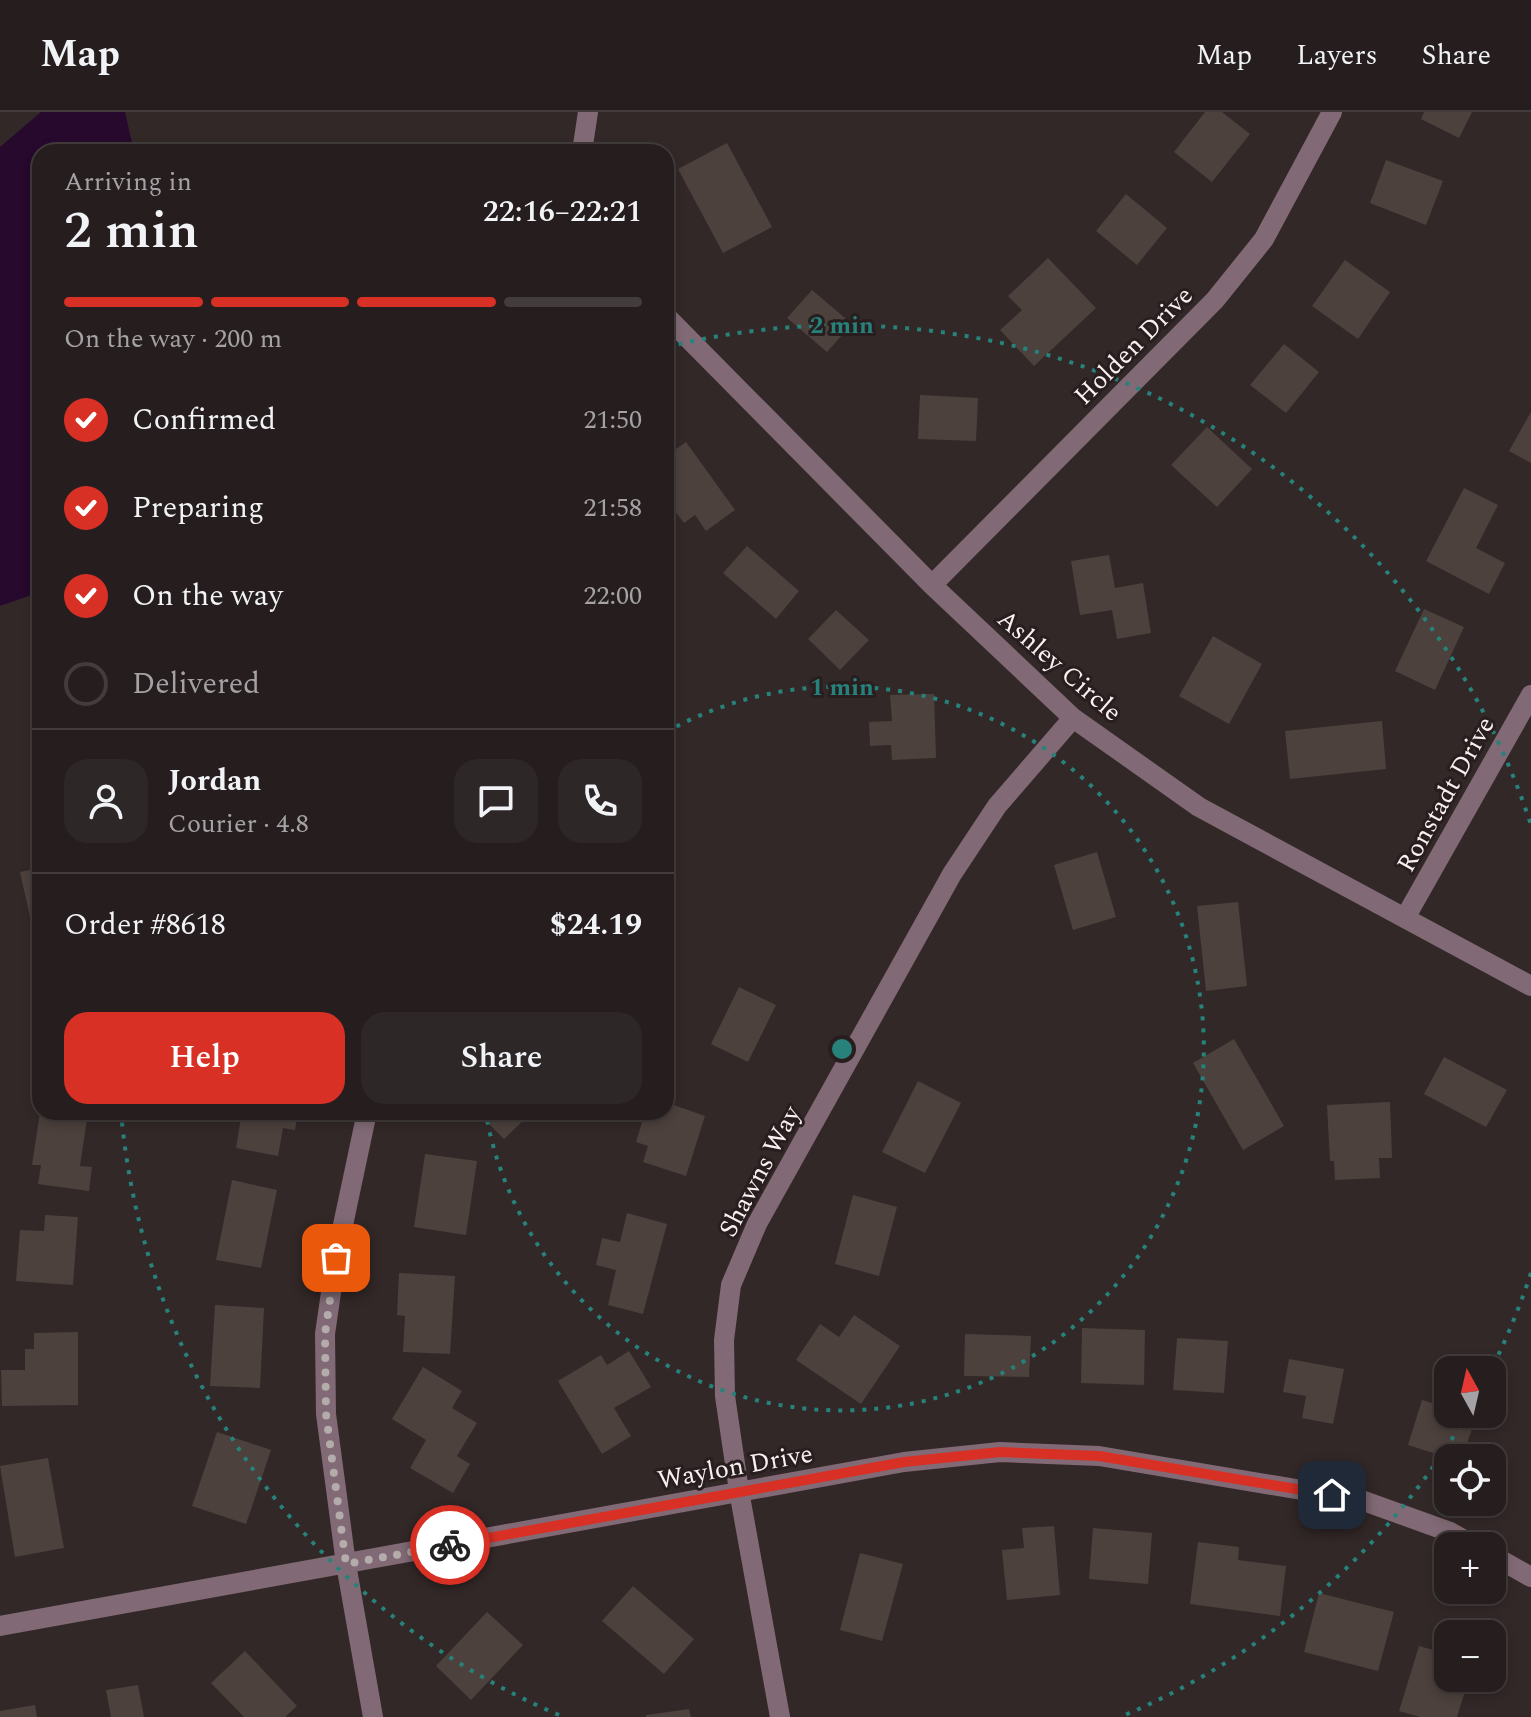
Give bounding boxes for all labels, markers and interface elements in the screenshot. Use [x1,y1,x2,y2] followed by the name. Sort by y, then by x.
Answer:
[40,26,120,84] text: Map
[1196,34,1252,77] text: Map
[1296,34,1378,77] text: Layers
[1422,34,1491,77] text: Share
[64,162,192,202] text: Arriving in
[483,189,642,235] text: 22:16–22:21
[64,192,199,271] text: 2 min
[1065,277,1203,415] street label: Holden Drive
[810,308,874,344] text: 2 min
[64,319,282,359] text: On the way · 200 m
[132,397,276,443] text: Confirmed
[64,398,108,442] icon: check
[583,400,642,440] text: 21:50
[132,485,264,531] text: Preparing
[64,486,108,530] icon: check
[583,488,642,528] text: 21:58
[132,573,283,619] text: On the way
[64,574,108,618] icon: check
[583,576,642,616] text: 22:00
[988,600,1131,732] street label: Ashley Circle
[132,661,260,707] text: Delivered
[810,670,874,706] text: 1 min
[1386,709,1505,880] street label: Ronstadt Drive
[168,758,261,804] text: Jordan
[64,759,148,843] button: person
[454,759,538,843] button: chat
[558,759,642,843] button: phone
[168,804,309,844] text: Courier · 4.8
[64,902,226,948] text: Order #8618
[550,902,642,948] text: $24.19
[64,1012,345,1104] button: Help
[361,1012,642,1104] button: Share
[828,1035,856,1063] centre of rings
[708,1097,812,1244] street label: Shawns Way
[302,1224,370,1292] pin
[314,1236,358,1280] icon: bag
[1434,1356,1506,1428] north arrow
[1434,1356,1506,1692] map controls
[654,1434,816,1500] street label: Waylon Drive
[1434,1444,1506,1516] button: locate
[1298,1461,1366,1529] pin
[1310,1473,1354,1517] icon: home
[410,1505,490,1585] courier
[428,1523,472,1567] icon: bike
[1434,1532,1506,1604] button: +
[1434,1620,1506,1692] button: −

